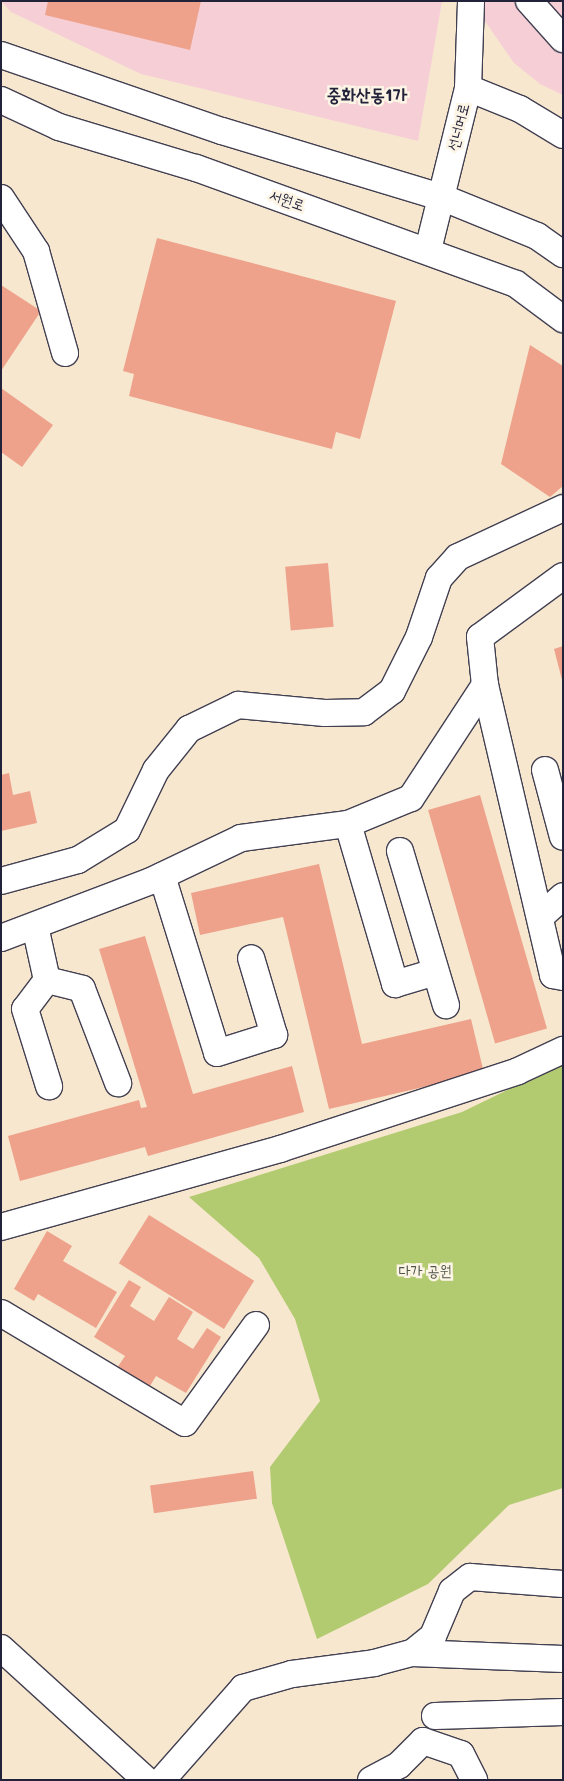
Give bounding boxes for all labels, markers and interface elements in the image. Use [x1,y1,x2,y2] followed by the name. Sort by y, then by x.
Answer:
[327,83,407,105] district label: 중화산동1가
[443,101,473,153] street label: 선너머로
[267,186,307,214] street label: 서원로
[398,1262,452,1280] park label: 다가 공원

